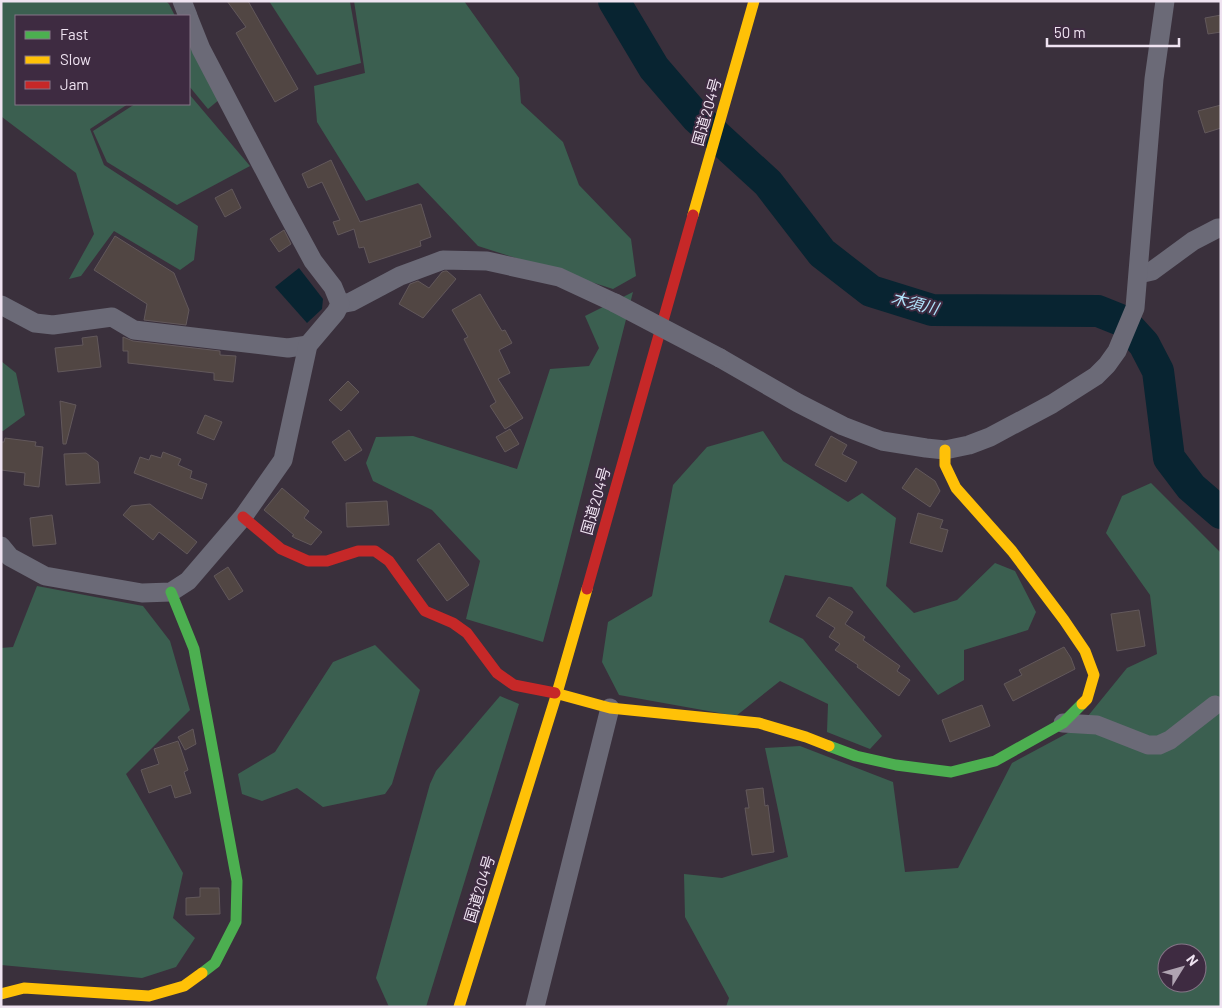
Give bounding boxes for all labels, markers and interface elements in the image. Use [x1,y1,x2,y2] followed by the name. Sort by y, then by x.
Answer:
[15,15,190,105] legend
[1047,15,1180,47] scale bar
[1054,23,1086,41] text: 50 m
[60,25,88,43] text: Fast
[60,50,91,68] text: Slow
[60,75,89,93] text: Jam
[688,76,724,148] street label: 国道204号
[890,287,943,318] water label: 木須川
[577,465,613,537] street label: 国道204号
[460,853,498,925] street label: 国道204号
[1157,943,1207,993] north arrow
[1183,951,1202,969] text: N

